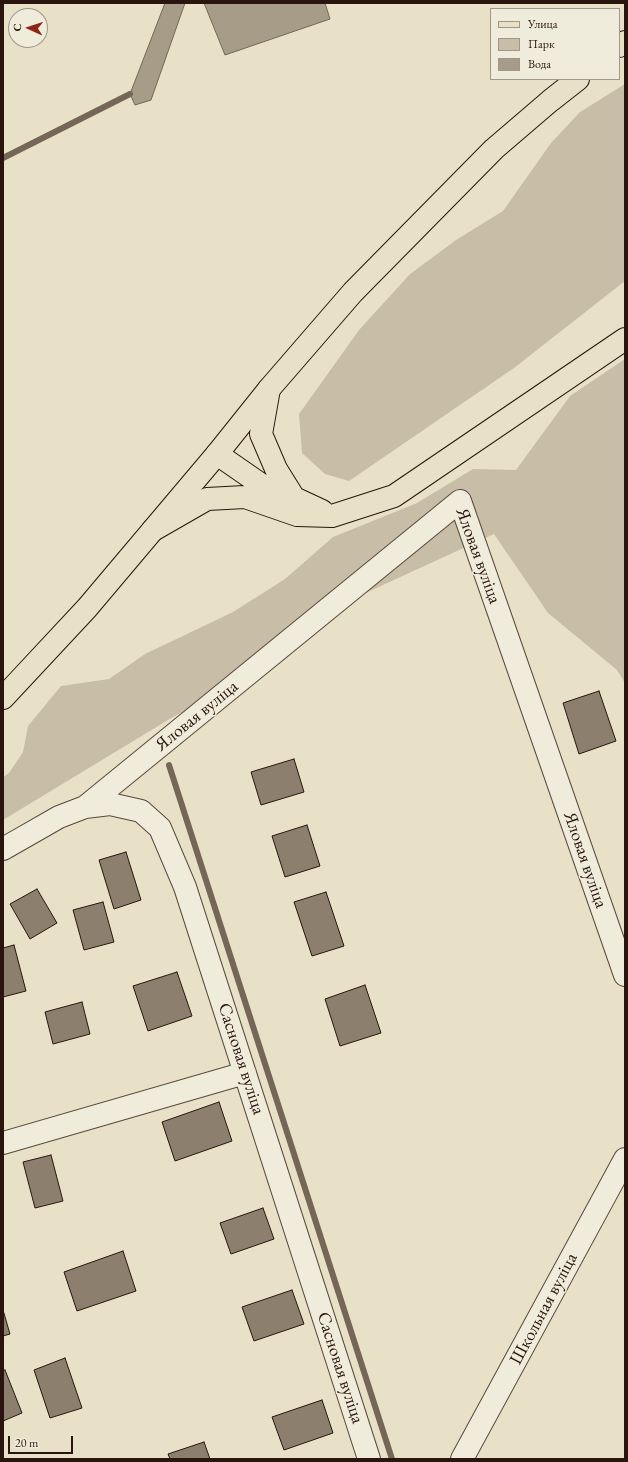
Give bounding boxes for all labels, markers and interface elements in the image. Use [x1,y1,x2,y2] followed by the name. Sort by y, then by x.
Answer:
[8,8,48,48] north arrow
[490,8,620,80] legend
[528,16,558,32] text: Улица
[10,23,24,32] text: С
[528,36,555,52] text: Парк
[528,56,551,72] text: Вода
[451,505,505,607] street label: Яловая вуліца
[151,676,243,756] street label: Яловая вуліца
[558,809,612,911] street label: Яловая вуліца
[213,1000,269,1118] street label: Сасновая вуліца
[505,1249,583,1369] street label: Школьная вуліца
[312,1309,368,1427] street label: Сасновая вуліца
[10,1428,75,1454] scale bar
[15,1435,38,1451] text: 20 m

